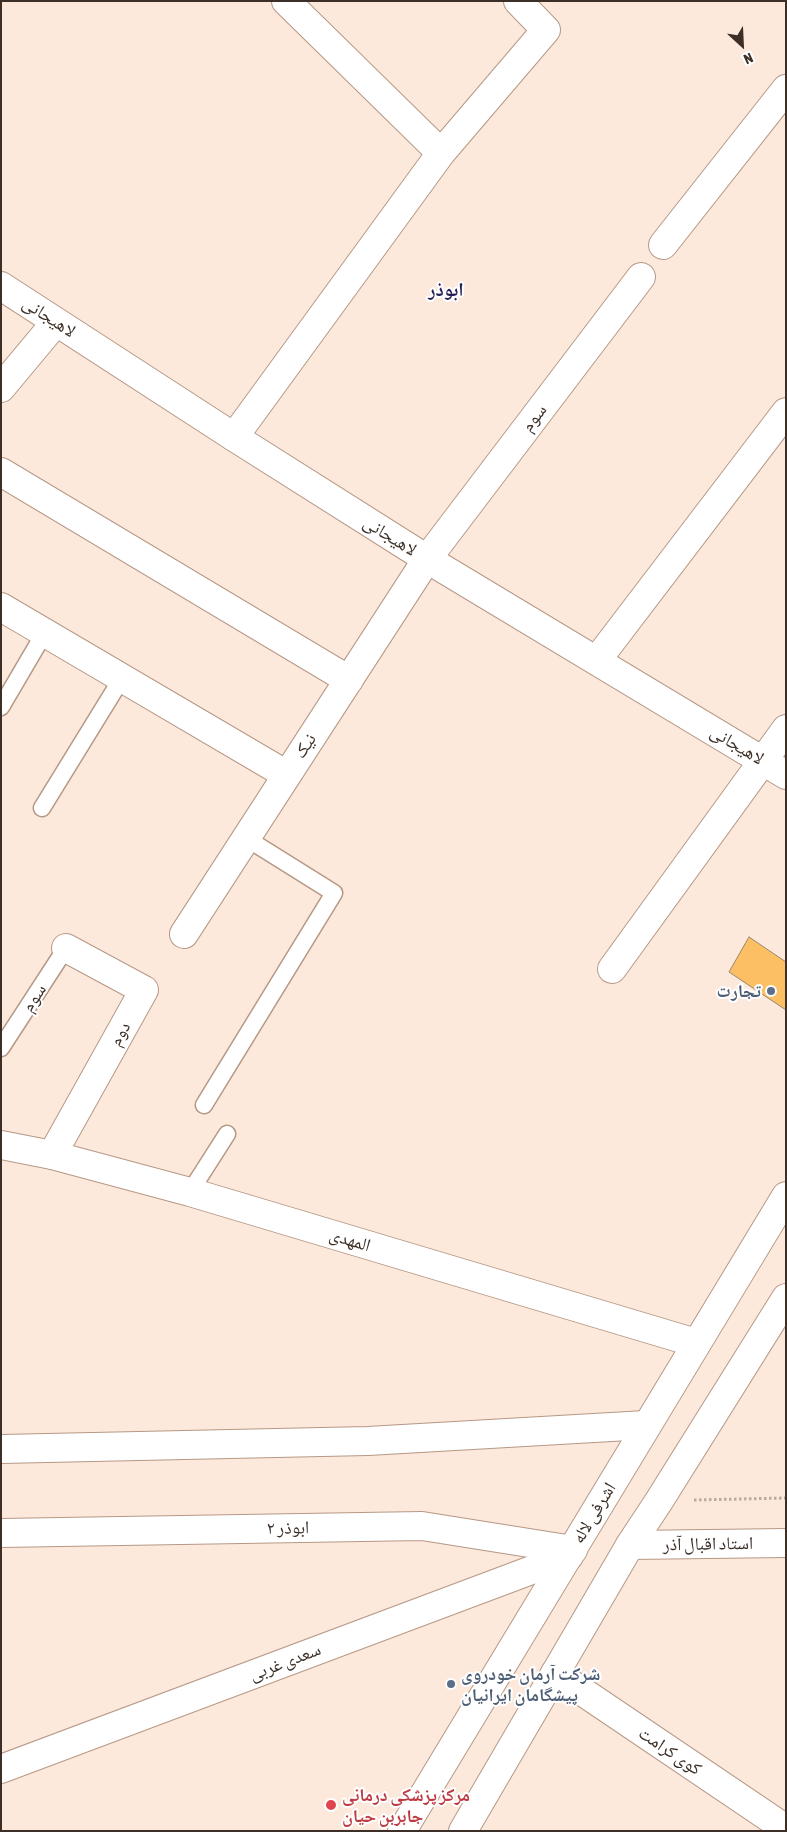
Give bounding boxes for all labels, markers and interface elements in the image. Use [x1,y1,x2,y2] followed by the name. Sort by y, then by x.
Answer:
[717,20,767,70] north arrow
[741,50,755,68] text: N
[428,279,464,301] district label: ابوذر
[18,292,80,342] street label: لاهیجانی
[517,400,551,436] street label: سوم
[359,511,421,561] street label: لاهیجانی
[706,721,768,769] street label: لاهیجانی
[289,729,321,763] street label: نیک
[17,980,51,1016] street label: سوم
[717,980,761,1002] place label: تجارت
[765,985,777,997] marker: تجارت
[105,1018,135,1050] street label: دوم
[327,1224,373,1256] street label: المهدی
[567,1479,621,1547] street label: اشرفی لاله
[267,1517,309,1539] street label: ابوذر ۲
[663,1532,753,1556] street label: استاد اقبال آذر
[246,1638,324,1686] street label: سعدی غربی
[461,1663,600,1706] place label: شرکت آرمان خودروی پیشگامان ایرانیان
[445,1678,457,1690] marker: شرکت آرمان خودروی پیشگامان ایرانیان
[634,1722,706,1780] street label: کوی کرامت
[342,1784,470,1826] place label: مرکز پزشکی درمانی جابربن حیان
[324,1798,338,1812] marker: مرکز پزشکی درمانی جابربن حیان

